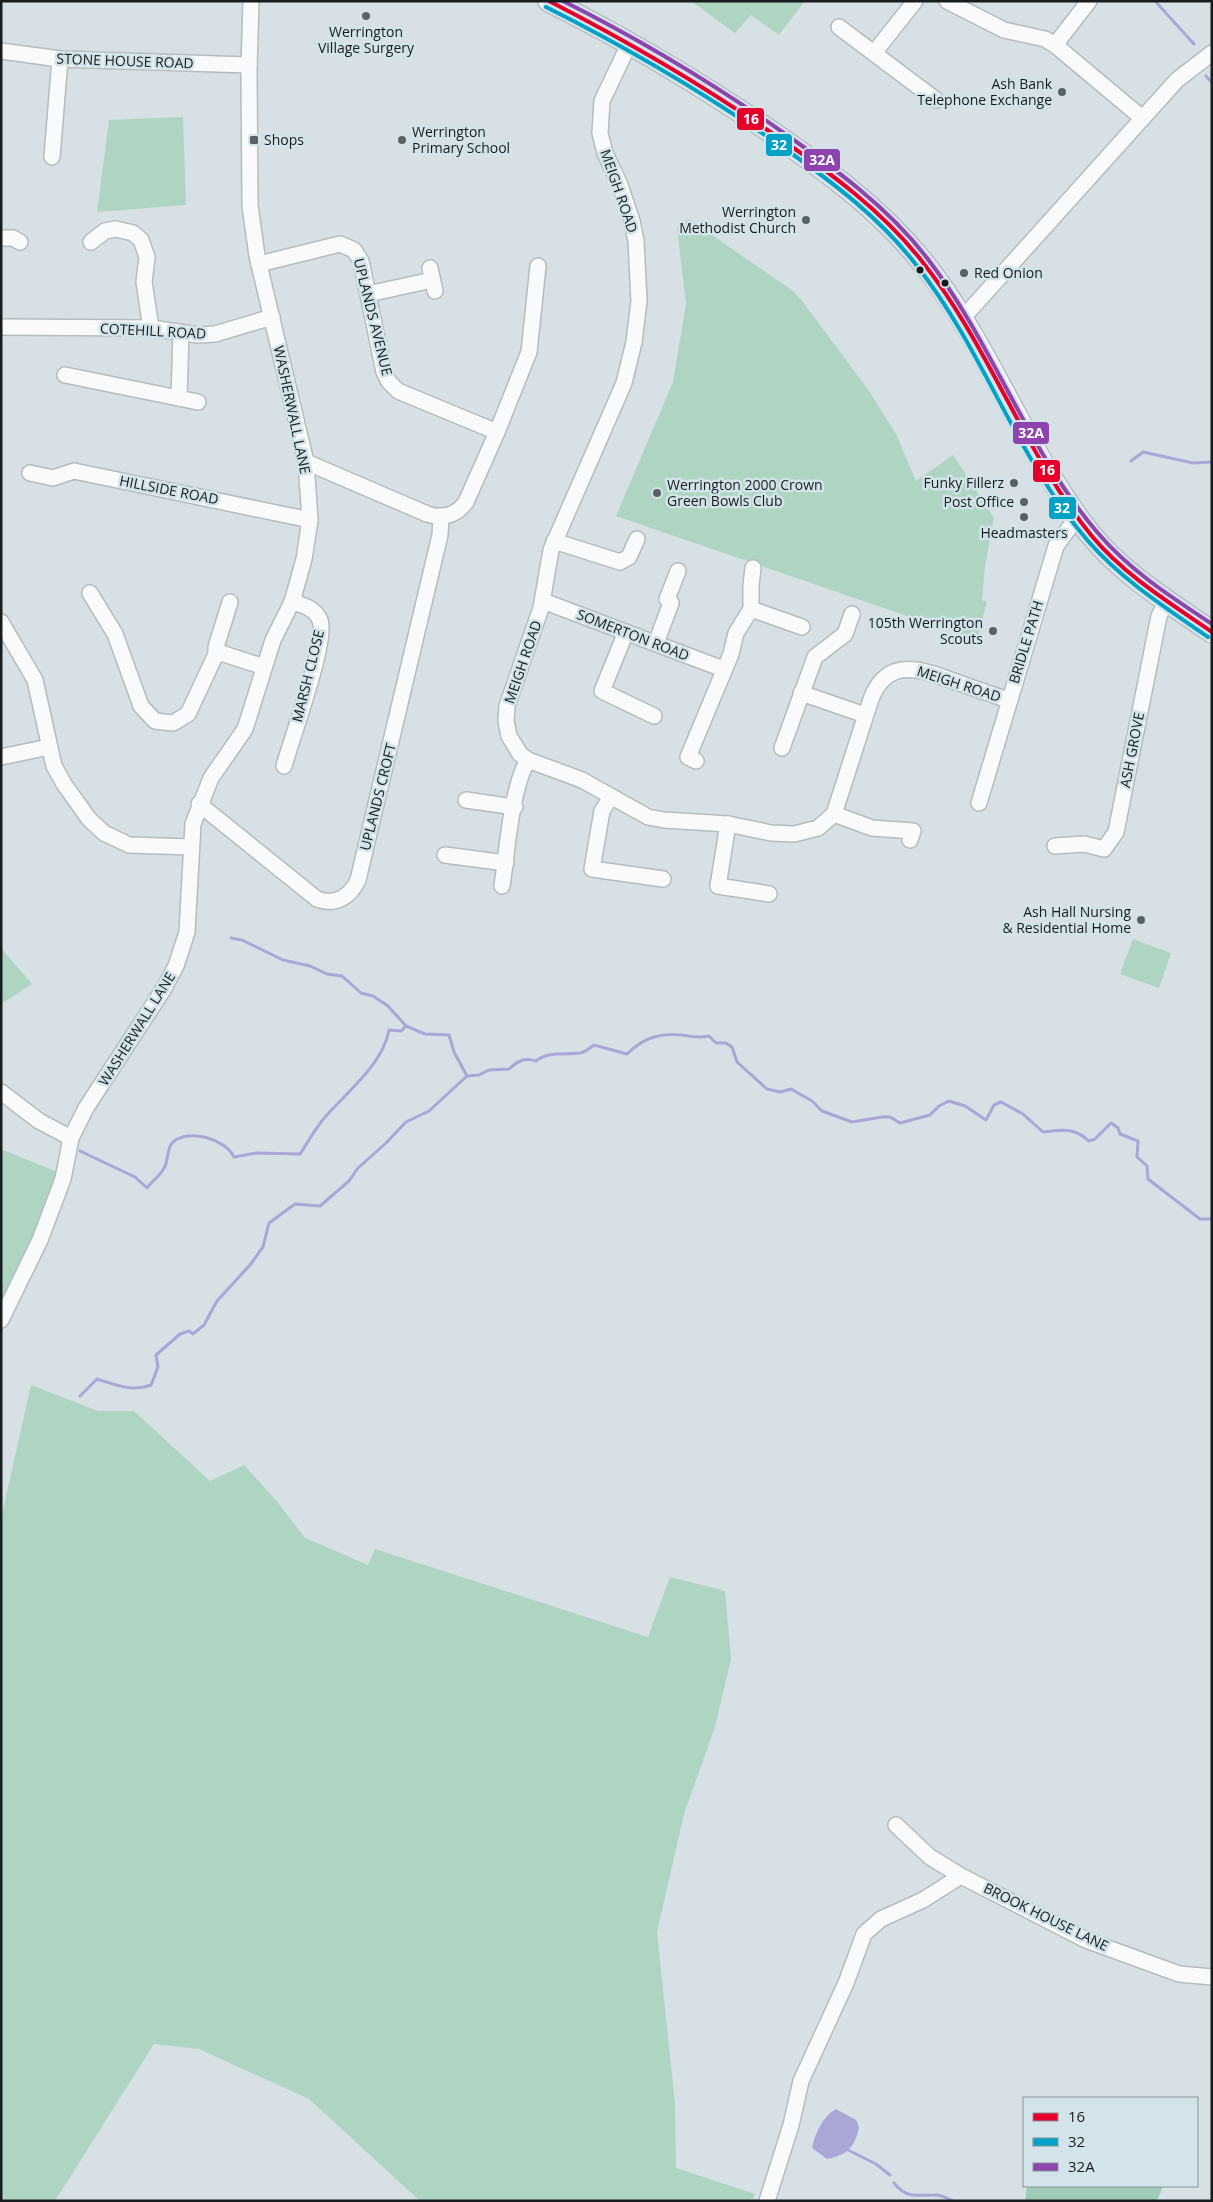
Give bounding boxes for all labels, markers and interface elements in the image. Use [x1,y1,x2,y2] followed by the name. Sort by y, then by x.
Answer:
[360,10,372,22] marker: Werrington Village Surgery
[318,22,415,57] place label: Werrington Village Surgery
[56,49,194,72] street label: STONE HOUSE ROAD
[917,74,1053,109] place label: Ash Bank Telephone Exchange
[1056,86,1068,98] marker: Ash Bank Telephone Exchange
[736,107,765,131] line badge: 16
[743,109,759,128] text: 16
[412,122,510,157] place label: Werrington Primary School
[264,130,304,149] place label: Shops
[765,133,793,157] line badge: 32
[248,134,260,146] marker: Shops
[396,134,408,146] marker: Werrington Primary School
[771,135,787,154] text: 32
[596,147,643,235] street label: MEIGH ROAD
[803,148,841,172] line badge: 32A
[809,150,835,169] text: 32A
[679,202,796,237] place label: Werrington Methodist Church
[800,214,812,226] marker: Werrington Methodist Church
[350,256,397,378] street label: UPLANDS AVENUE
[974,263,1043,282] place label: Red Onion
[915,265,925,275] unlabelled marker
[958,267,970,279] marker: Red Onion
[940,278,950,288] unlabelled marker
[99,318,207,343] street label: COTEHILL ROAD
[270,344,315,476] street label: WASHERWALL LANE
[1012,421,1050,445] line badge: 32A
[1018,423,1044,442] text: 32A
[1032,459,1061,483] line badge: 16
[1039,460,1055,479] text: 16
[118,471,220,508] street label: HILLSIDE ROAD
[924,473,1004,492] place label: Funky Fillerz
[667,475,823,510] place label: Werrington 2000 Crown Green Bowls Club
[1008,477,1020,489] marker: Funky Fillerz
[651,487,663,499] marker: Werrington 2000 Crown Green Bowls Club
[943,492,1014,511] place label: Post Office
[1018,496,1030,508] marker: Post Office
[1048,496,1077,520] line badge: 32
[1054,498,1070,517] text: 32
[1018,511,1030,523] marker: Headmasters
[980,523,1068,542] place label: Headmasters
[1004,598,1047,686] street label: BRIDLE PATH
[574,604,692,665] street label: SOMERTON ROAD
[868,613,983,648] place label: 105th Werrington Scouts
[499,618,546,706] street label: MEIGH ROAD
[987,625,999,637] marker: 105th Werrington Scouts
[287,628,328,724] street label: MARSH CLOSE
[915,661,1003,706] street label: MEIGH ROAD
[1115,711,1148,789] street label: ASH GROVE
[355,741,400,853] street label: UPLANDS CROFT
[1002,902,1131,937] place label: Ash Hall Nursing & Residential Home
[1135,914,1147,926] marker: Ash Hall Nursing & Residential Home
[94,968,179,1089] street label: WASHERWALL LANE
[981,1878,1112,1955] street label: BROOK HOUSE LANE
[1023,2097,1198,2187] legend
[1068,2106,1085,2126] text: 16
[1068,2131,1085,2151] text: 32
[1068,2156,1095,2176] text: 32A

